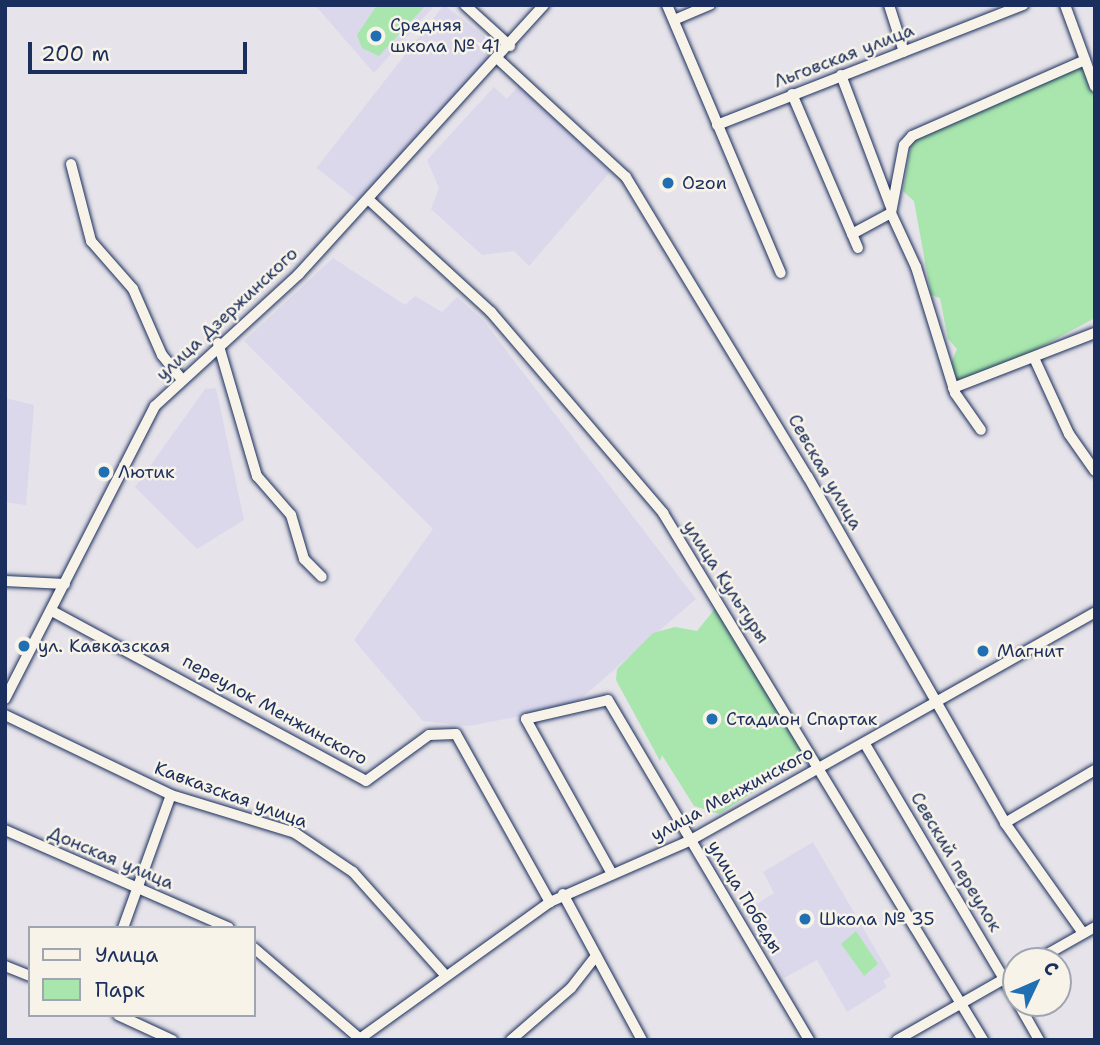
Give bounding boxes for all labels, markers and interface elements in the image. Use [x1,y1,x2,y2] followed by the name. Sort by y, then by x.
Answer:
[390,15,500,58] place label: Средняя школа № 41
[771,19,917,93] street label: Льговская улица
[32,28,250,72] scale bar
[368,28,384,44] marker: Средняя школа № 41
[41,40,110,68] text: 200 m
[682,172,727,194] place label: Ozon
[660,175,676,191] marker: Ozon
[152,243,302,385] street label: улица Дзержинского
[783,410,867,534] street label: Севская улица
[118,461,175,483] place label: Лютик
[96,464,112,480] marker: Лютик
[678,516,774,648] street label: улица Культуры
[38,635,170,657] place label: ул. Кавказская
[16,638,32,654] marker: ул. Кавказская
[997,640,1064,662] place label: Магнит
[975,643,991,659] marker: Магнит
[179,650,371,770] street label: переулок Менжинского
[726,708,877,730] place label: Стадион Спартак
[704,711,720,727] marker: Стадион Спартак
[647,742,817,846] street label: улица Менжинского
[152,757,310,833] street label: Кавказская улица
[906,788,1006,936] street label: Севский переулок
[45,822,177,894] street label: Донская улица
[703,837,787,957] street label: улица Победы
[819,908,934,930] place label: Школа № 35
[797,911,813,927] marker: Школа № 35
[28,926,256,1017] legend
[95,941,158,969] text: Улица
[1002,947,1072,1017] north arrow
[1038,956,1064,981] text: С
[95,976,145,1004] text: Парк

